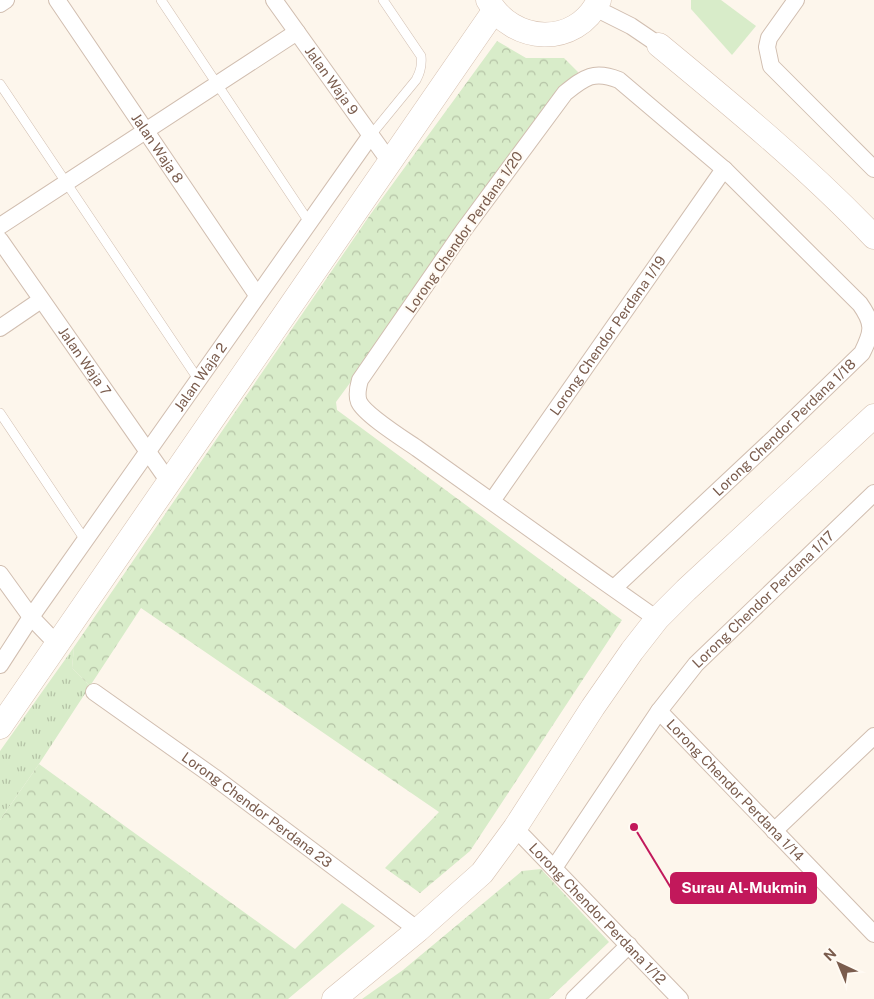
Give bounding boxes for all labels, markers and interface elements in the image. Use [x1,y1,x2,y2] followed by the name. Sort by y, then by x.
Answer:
[302,43,362,118] street label: Jalan Waja 9
[128,110,187,186] street label: Jalan Waja 8
[402,148,526,316] street label: Lorong Chendor Perdana 1/20
[547,252,669,418] street label: Lorong Chendor Perdana 1/19
[55,324,114,399] street label: Jalan Waja 7
[171,340,230,414] street label: Jalan Waja 2
[710,356,859,499] street label: Lorong Chendor Perdana 1/18
[689,528,837,671] street label: Lorong Chendor Perdana 1/17
[663,716,807,865] street label: Lorong Chendor Perdana 1/14
[179,749,335,871] street label: Lorong Chendor Perdana 23
[526,840,669,988] street label: Lorong Chendor Perdana 1/12
[671,873,816,903] callout: Surau Al-Mukmin
[681,879,807,896] text: Surau Al-Mukmin
[814,939,864,989] north arrow
[820,945,839,964] text: N

